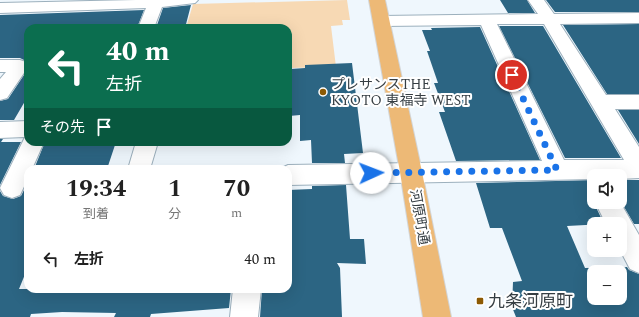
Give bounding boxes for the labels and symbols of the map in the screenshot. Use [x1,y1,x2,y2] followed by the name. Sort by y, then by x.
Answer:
[495,58,529,92] pin
[331,74,471,111] place label: プレサンスTHE KYOTO 東福寺 WEST
[318,87,328,97] marker: プレサンスTHE KYOTO 東福寺 WEST
[350,152,392,194] position arrow
[404,188,435,246] street label: 河原町通
[488,289,573,315] place label: 九条河原町
[475,296,485,306] marker: 九条河原町

